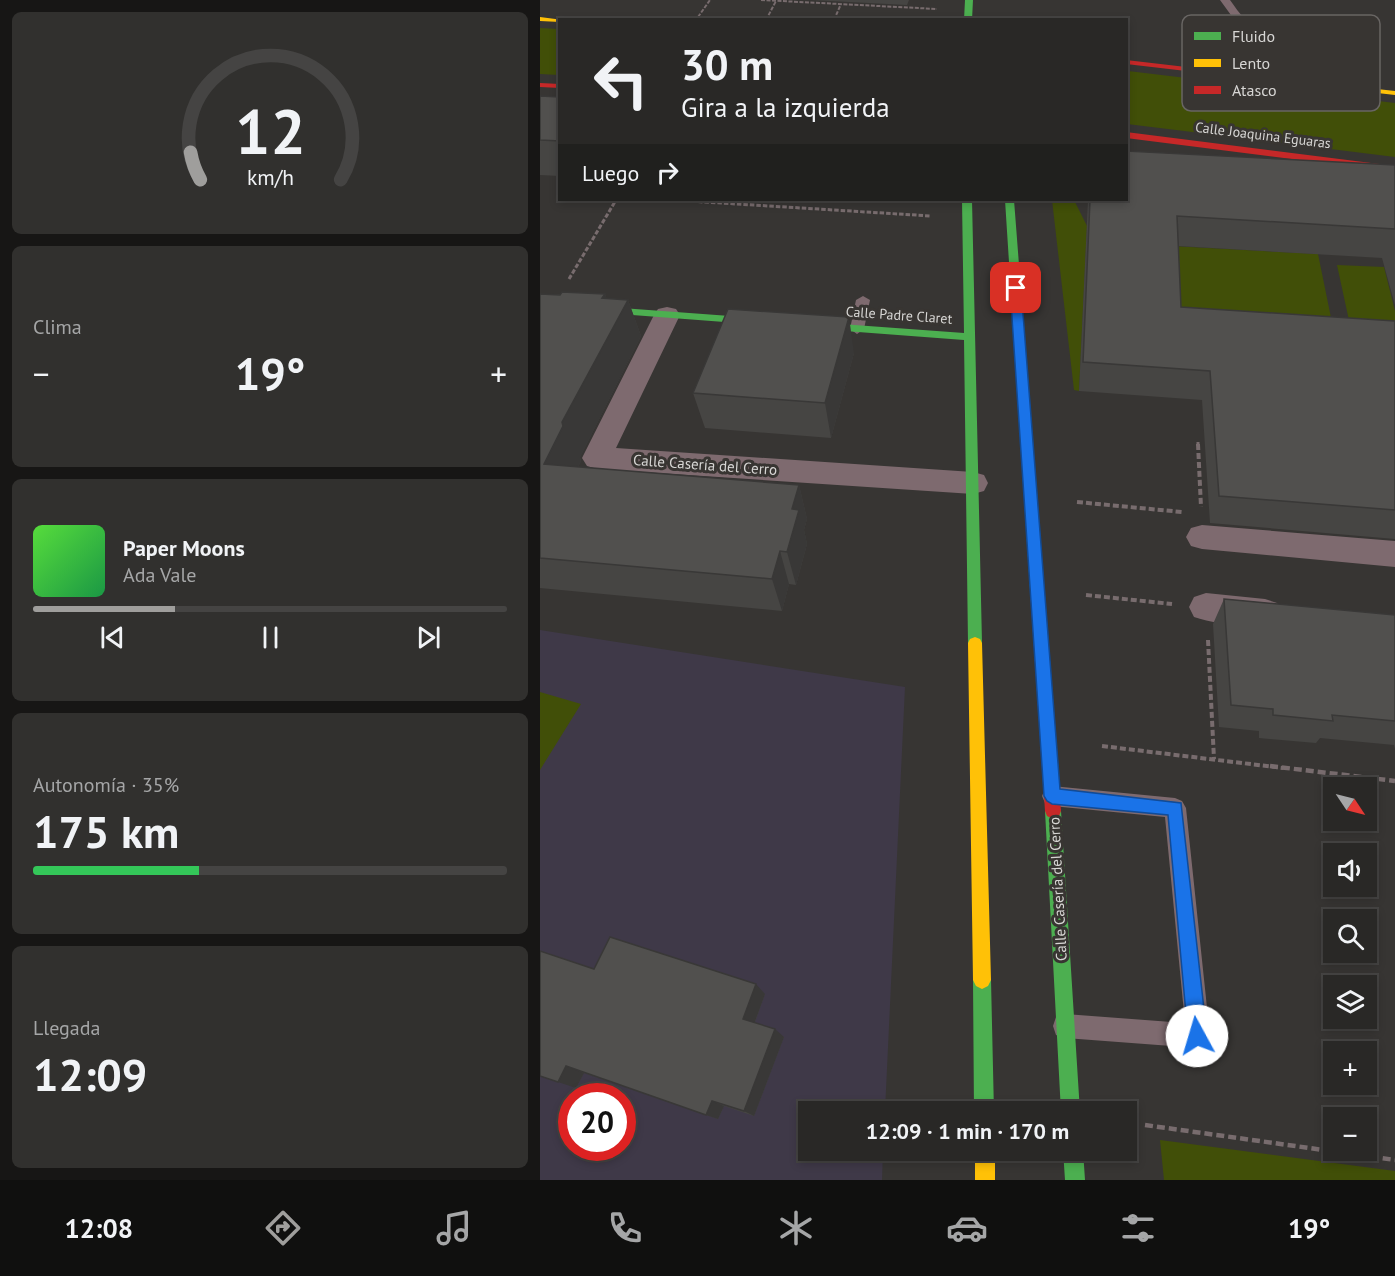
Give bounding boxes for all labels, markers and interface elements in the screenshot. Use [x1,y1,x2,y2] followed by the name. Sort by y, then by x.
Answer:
[1182,15,1380,111] legend
[1232,26,1275,46] text: Fluido
[681,37,773,92] text: 30 m
[582,42,660,120] icon: left
[1232,53,1270,73] text: Lento
[1232,80,1277,100] text: Atasco
[235,90,305,171] text: 12
[681,90,890,124] text: Gira a la izquierda
[1194,118,1332,152] street label: Calle Joaquina Eguaras
[651,156,684,189] icon: right
[582,159,639,187] text: Luego
[246,163,293,191] text: km/h
[990,262,1041,313] pin
[999,271,1032,304] icon: arrive
[845,302,953,328] street label: Calle Padre Claret
[33,314,82,340] text: Clima
[235,344,305,402] text: 19°
[33,352,50,395] text: −
[490,352,507,395] text: +
[632,450,778,479] street label: Calle Casería del Cerro
[123,534,245,562] text: Paper Moons
[123,562,196,588] text: Ada Vale
[96,621,129,654] icon: previous
[254,621,287,654] icon: pause
[412,621,445,654] icon: next
[33,772,179,798] text: Autonomía · 35%
[1323,777,1377,831] north arrow
[1323,777,1377,1161] map controls
[33,802,179,860] text: 175 km
[1044,816,1071,962] street label: Calle Casería del Cerro
[1323,843,1377,897] button: sound
[1323,909,1377,963] button: search
[1323,975,1377,1029] button: layers
[1165,1004,1229,1068] position arrow
[33,1015,100,1041] text: Llegada
[1323,1041,1377,1095] button: +
[33,1045,147,1103] text: 12:09
[558,1083,636,1161] speed limit sign: 20
[1323,1107,1377,1161] button: −
[866,1117,1069,1145] text: 12:09 · 1 min · 170 m
[262,1207,304,1249] icon: directions
[433,1207,475,1249] icon: music
[604,1207,646,1249] icon: phone
[775,1207,817,1249] icon: climate
[946,1207,988,1249] icon: car
[1117,1207,1159,1249] icon: filters
[65,1211,133,1245] text: 12:08
[1288,1211,1330,1245] text: 19°

